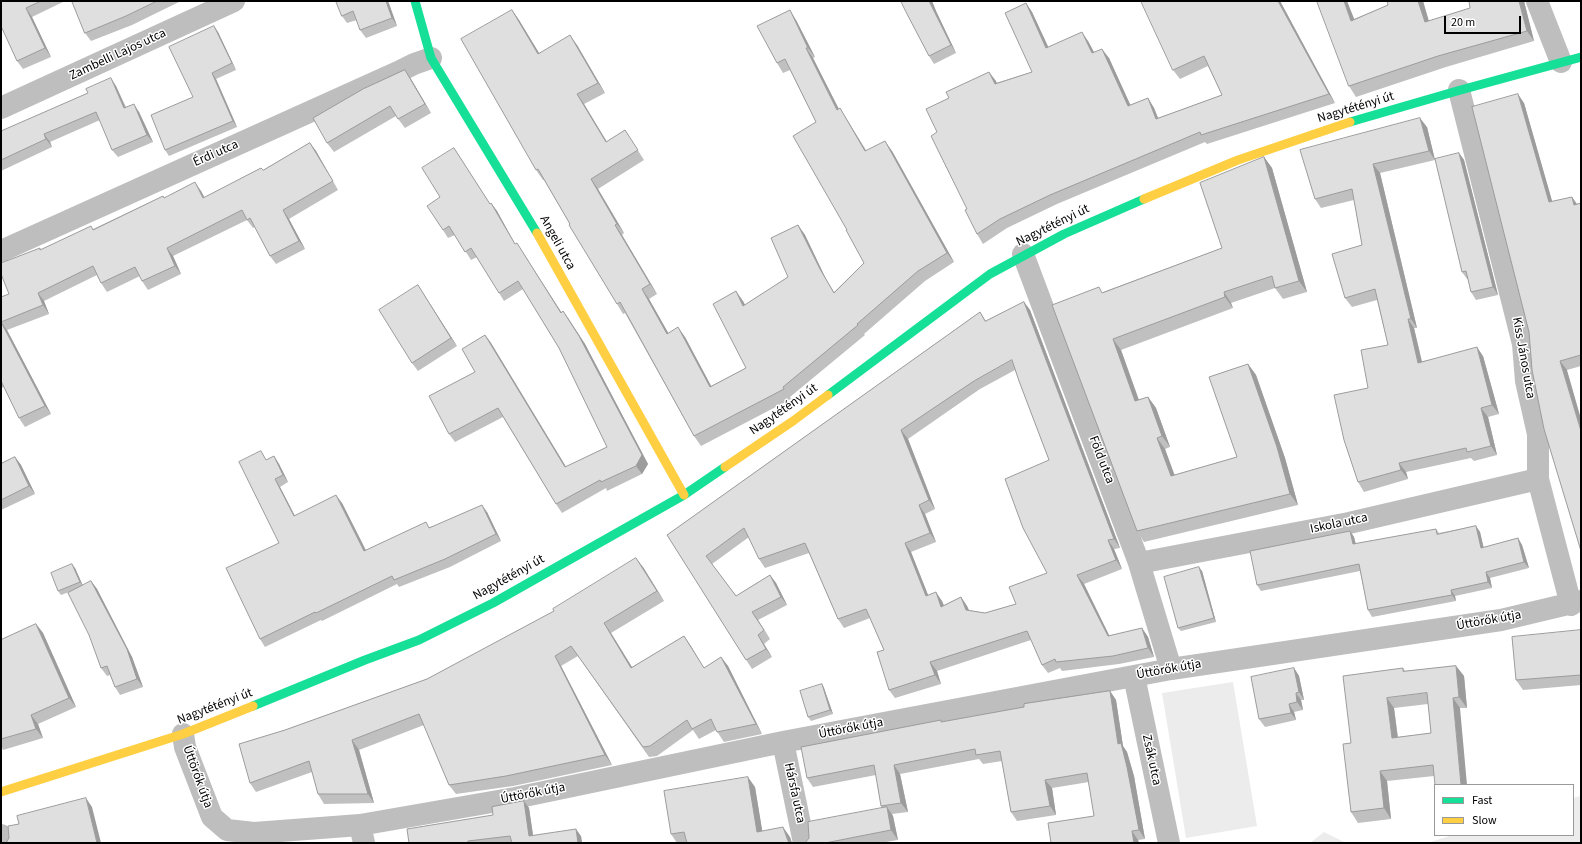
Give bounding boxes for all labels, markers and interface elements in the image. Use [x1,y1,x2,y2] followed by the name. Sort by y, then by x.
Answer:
[1446,8,1523,34] scale bar
[1451,14,1475,31] text: 20 m
[67,26,169,84] street label: Zambelli Lajos utca
[1316,89,1396,127] street label: Nagytétényi út
[191,137,241,171] street label: Érdi utca
[1014,202,1092,250] street label: Nagytétényi út
[536,213,578,273] street label: Angeli utca
[1508,316,1538,400] street label: Kiss János utca
[747,381,821,439] street label: Nagytétényi út
[1085,434,1117,486] street label: Föld utca
[1309,510,1369,538] street label: Iskola utca
[470,552,548,604] street label: Nagytétényi út
[1455,608,1523,634] street label: Úttörők útja
[1135,657,1203,683] street label: Úttörők útja
[175,685,255,729] street label: Nagytétényi út
[817,715,885,743] street label: Úttörők útja
[1138,733,1164,787] street label: Zsák utca
[178,744,216,810] street label: Úttörők útja
[780,761,808,825] street label: Hársfa utca
[499,780,567,808] street label: Úttörők útja
[1434,784,1574,836] legend
[1472,792,1492,809] text: Fast
[1472,812,1497,829] text: Slow

